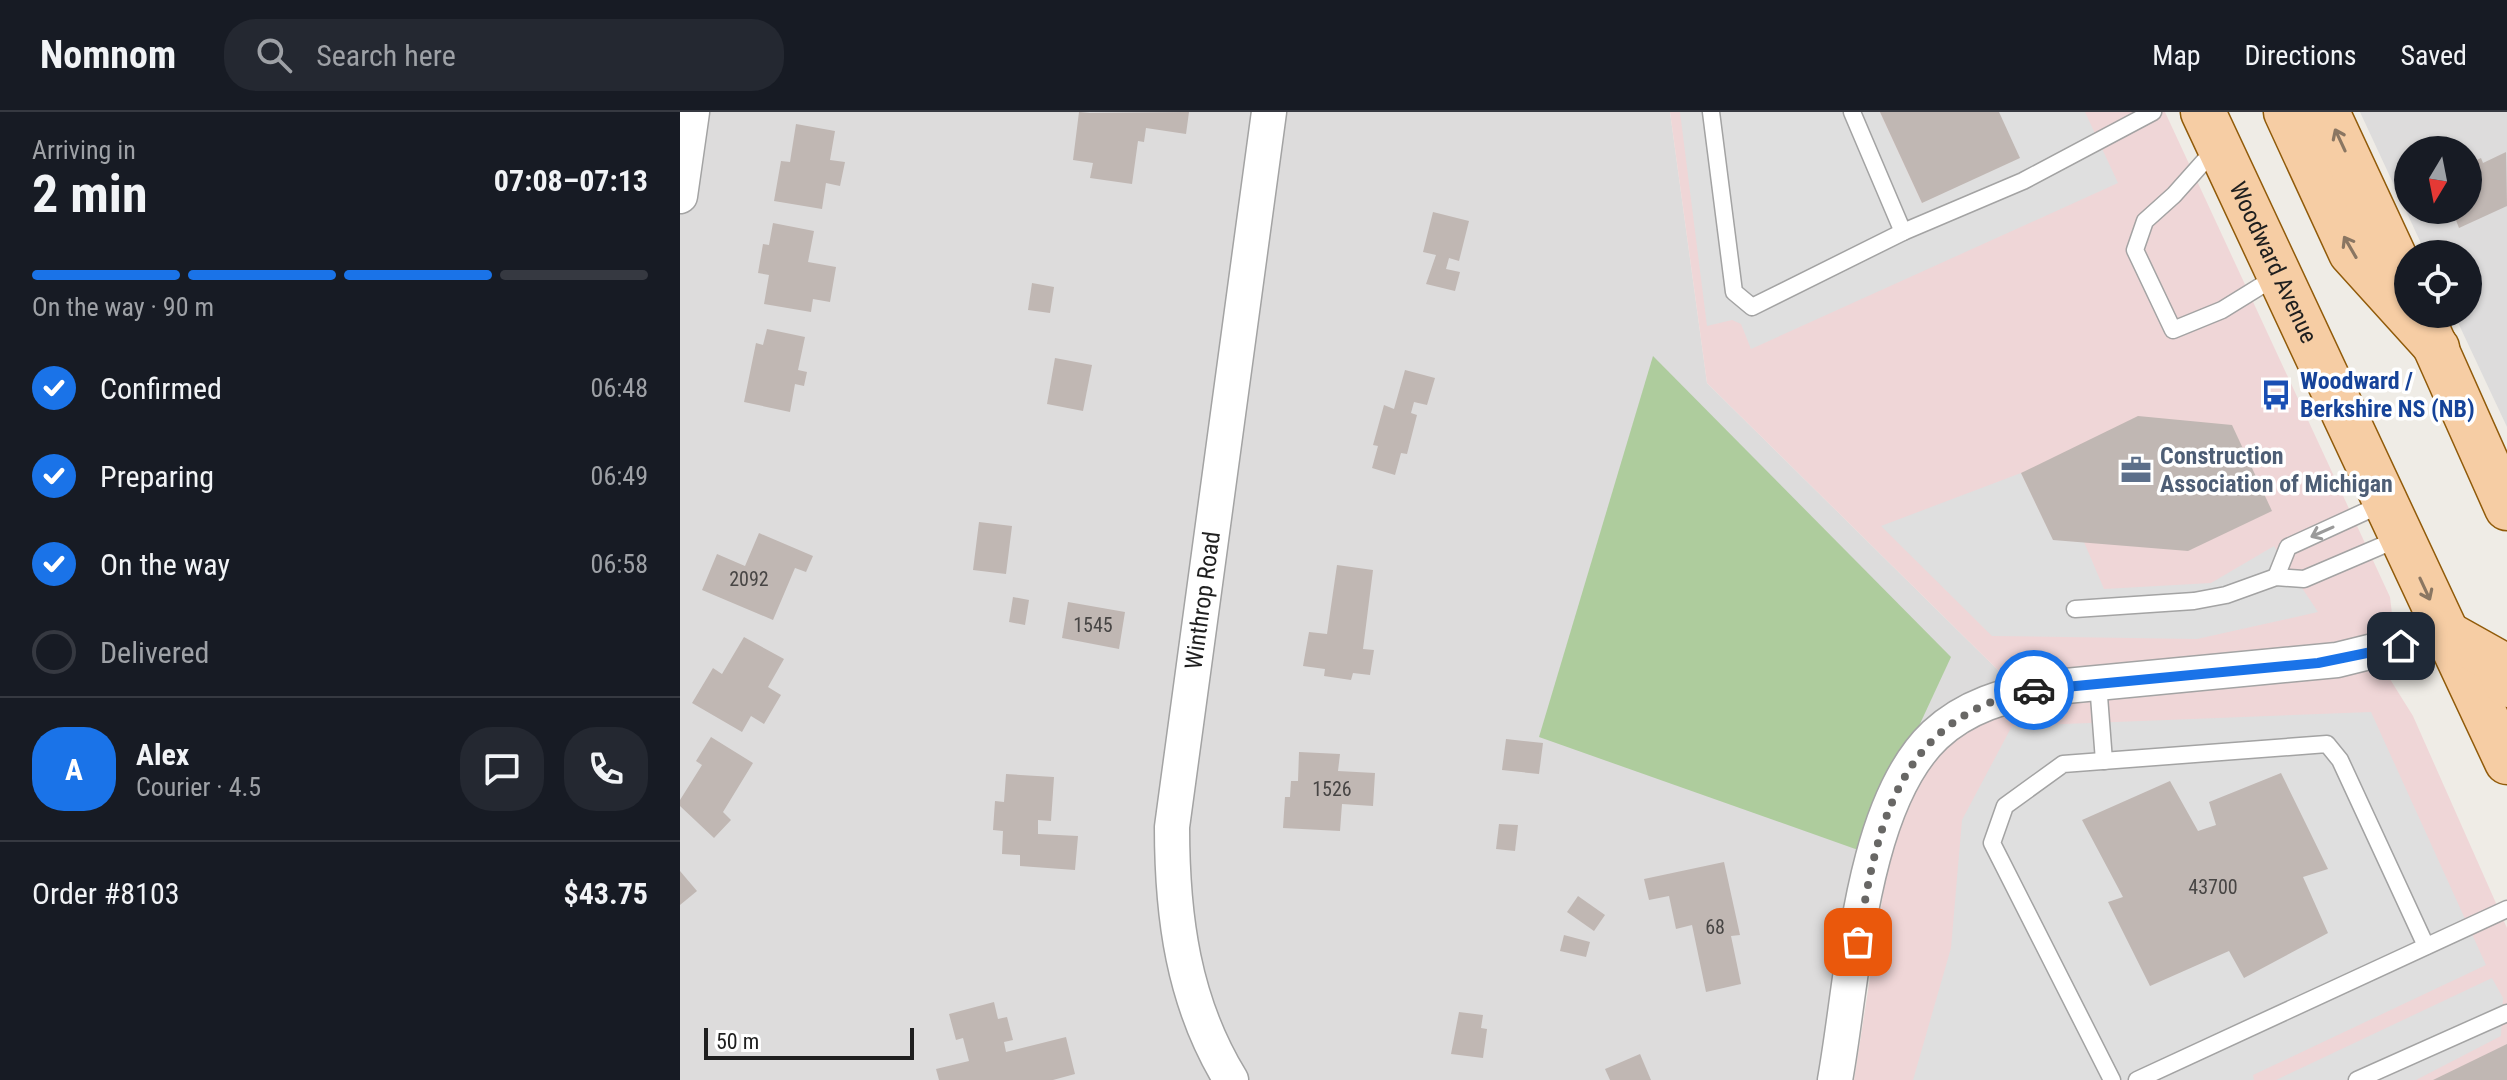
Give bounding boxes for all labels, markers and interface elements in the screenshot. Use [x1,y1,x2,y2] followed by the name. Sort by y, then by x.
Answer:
[224,19,784,91] search box
[40,33,176,77] text: Nomnom
[252,33,296,77] icon: search
[316,38,456,73] text: Search here
[2152,39,2201,72] text: Map
[2245,39,2356,72] text: Directions
[2400,39,2467,72] text: Saved
[2332,128,2347,152] one-way arrow
[32,135,136,165] text: Arriving in
[2394,136,2482,224] north arrow
[2394,136,2482,328] map controls
[494,163,648,198] text: 07:08–07:13
[32,164,148,225] text: 2 min
[2224,177,2323,347] street label: Woodward Avenue
[2341,236,2357,259] one-way arrow
[2394,240,2482,328] button: locate
[32,292,214,322] text: On the way · 90 m
[32,366,76,410] icon: check
[2300,367,2475,423] place label: Woodward / Berkshire NS (NB)
[100,371,222,406] text: Confirmed
[591,373,648,403] text: 06:48
[2259,378,2293,412] bus stop icon: Woodward / Berkshire NS (NB)
[2160,442,2393,498] place label: Construction Association of Michigan
[2119,453,2153,487] office icon: Construction Association of Michigan
[32,454,76,498] icon: check
[100,459,214,494] text: Preparing
[591,461,648,491] text: 06:49
[2310,525,2334,540] one-way arrow
[1180,530,1226,671] street label: Winthrop Road
[32,542,76,586] icon: check
[100,547,230,582] text: On the way
[591,549,648,579] text: 06:58
[729,567,769,591] house number: 2092
[2418,576,2433,600] one-way arrow
[2367,612,2435,680] pin
[1073,613,1113,637] house number: 1545
[2379,624,2423,668] icon: home
[100,635,209,670] text: Delivered
[1994,650,2074,730] courier
[2012,668,2056,712] icon: car
[460,727,544,811] button: chat
[564,727,648,811] button: phone
[136,737,189,772] text: Alex
[65,752,83,787] text: A
[136,772,261,802] text: Courier · 4.5
[1312,777,1352,801] house number: 1526
[2188,875,2238,899] house number: 43700
[32,876,180,911] text: Order #8103
[563,876,648,911] text: $43.75
[1824,908,1892,976] pin
[1705,915,1725,939] house number: 68
[1836,920,1880,964] icon: bag
[704,1024,914,1060] scale bar
[716,1029,759,1054] text: 50 m

